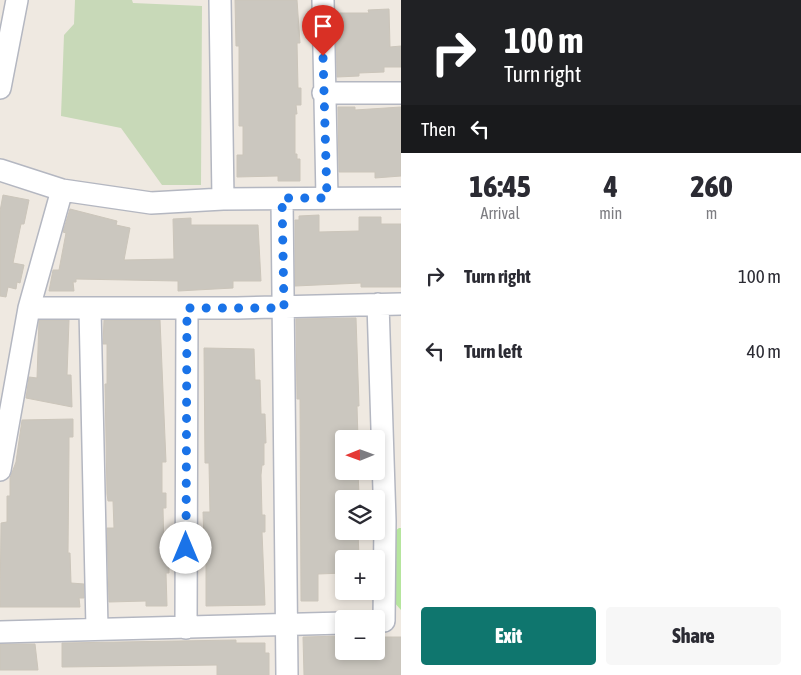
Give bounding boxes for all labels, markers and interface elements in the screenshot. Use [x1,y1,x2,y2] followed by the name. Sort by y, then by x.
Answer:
[302,5,344,56] pin
[309,12,337,40] icon: arrive
[421,20,486,85] icon: right
[504,20,583,60] text: 100 m
[504,61,581,87] text: Turn right
[466,115,494,143] icon: left
[421,118,456,140] text: Then
[469,169,531,203] text: 16:45
[604,169,618,203] text: 4
[690,169,733,203] text: 260
[481,204,520,222] text: Arrival
[599,204,622,222] text: min
[706,204,717,222] text: m
[421,262,449,290] icon: right
[464,265,531,287] text: Turn right
[738,265,781,287] text: 100 m
[421,337,449,365] icon: left
[464,340,522,362] text: Turn left
[747,340,781,362] text: 40 m
[335,430,385,480] north arrow
[335,430,385,660] map controls
[335,490,385,540] button: layers
[159,521,211,573] position arrow
[335,550,385,600] button: +
[421,607,596,665] button: Exit
[606,607,781,665] button: Share
[335,610,385,660] button: −

